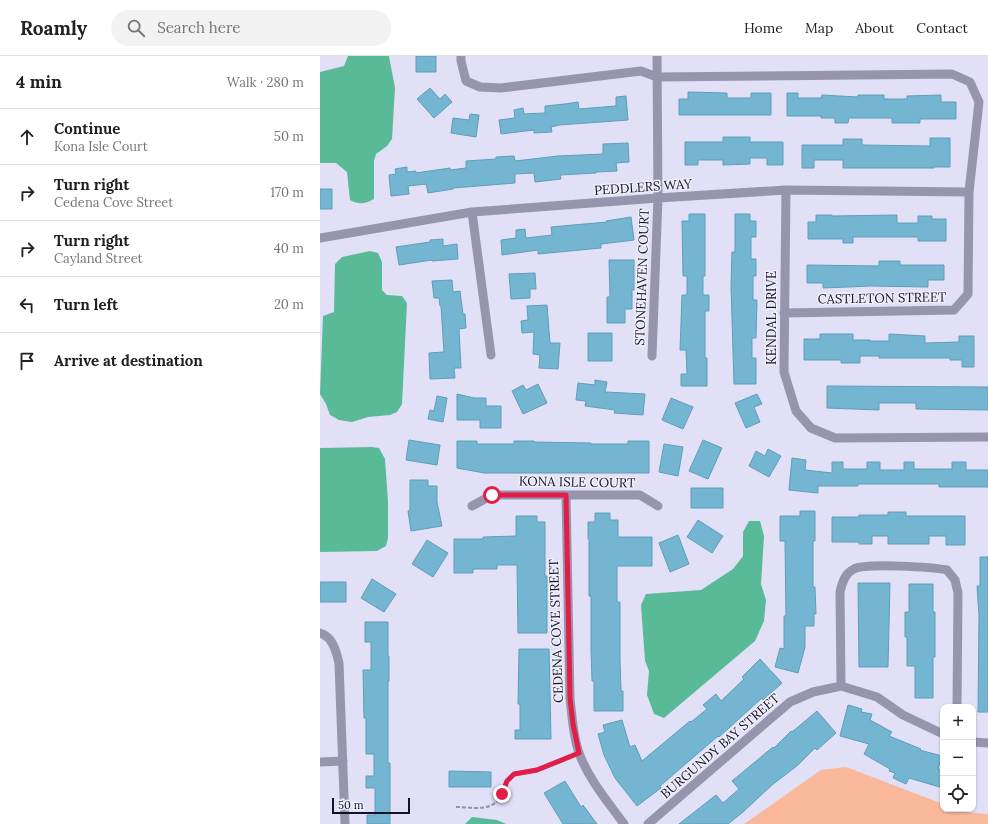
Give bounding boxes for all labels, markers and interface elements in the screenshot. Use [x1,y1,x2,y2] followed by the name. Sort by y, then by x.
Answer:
[111,10,391,46] search box
[20,16,87,40] text: Roamly
[125,17,147,39] icon: search
[157,18,241,37] text: Search here
[744,19,783,37] text: Home
[805,19,833,37] text: Map
[855,19,894,37] text: About
[916,19,968,37] text: Contact
[16,71,62,93] text: 4 min
[227,74,304,91] text: Walk · 280 m
[54,119,120,138] text: Continue
[16,126,38,148] icon: ahead
[274,128,304,145] text: 50 m
[54,138,148,155] text: Kona Isle Court
[54,175,130,194] text: Turn right
[594,175,693,199] street label: PEDDLERS WAY
[16,182,38,204] icon: right
[270,184,304,201] text: 170 m
[54,194,173,211] text: Cedena Cove Street
[631,207,653,346] street label: STONEHAVEN COURT
[54,231,130,250] text: Turn right
[16,238,38,260] icon: right
[274,240,304,257] text: 40 m
[54,250,143,267] text: Cayland Street
[763,271,780,365] street label: KENDAL DRIVE
[818,288,947,308] street label: CASTLETON STREET
[16,294,38,316] icon: left
[54,295,118,314] text: Turn left
[274,296,304,313] text: 20 m
[16,350,38,372] icon: arrive
[54,351,203,370] text: Arrive at destination
[519,472,636,492] street label: KONA ISLE COURT
[483,486,501,504] route start
[545,558,567,703] street label: CEDENA COVE STREET
[657,689,783,802] street label: BURGUNDY BAY STREET
[940,704,976,812] map controls
[940,704,976,740] button: +
[940,740,976,776] button: −
[940,776,976,812] button: locate
[493,785,511,803] route end
[332,796,410,815] scale bar
[338,798,364,812] text: 50 m

